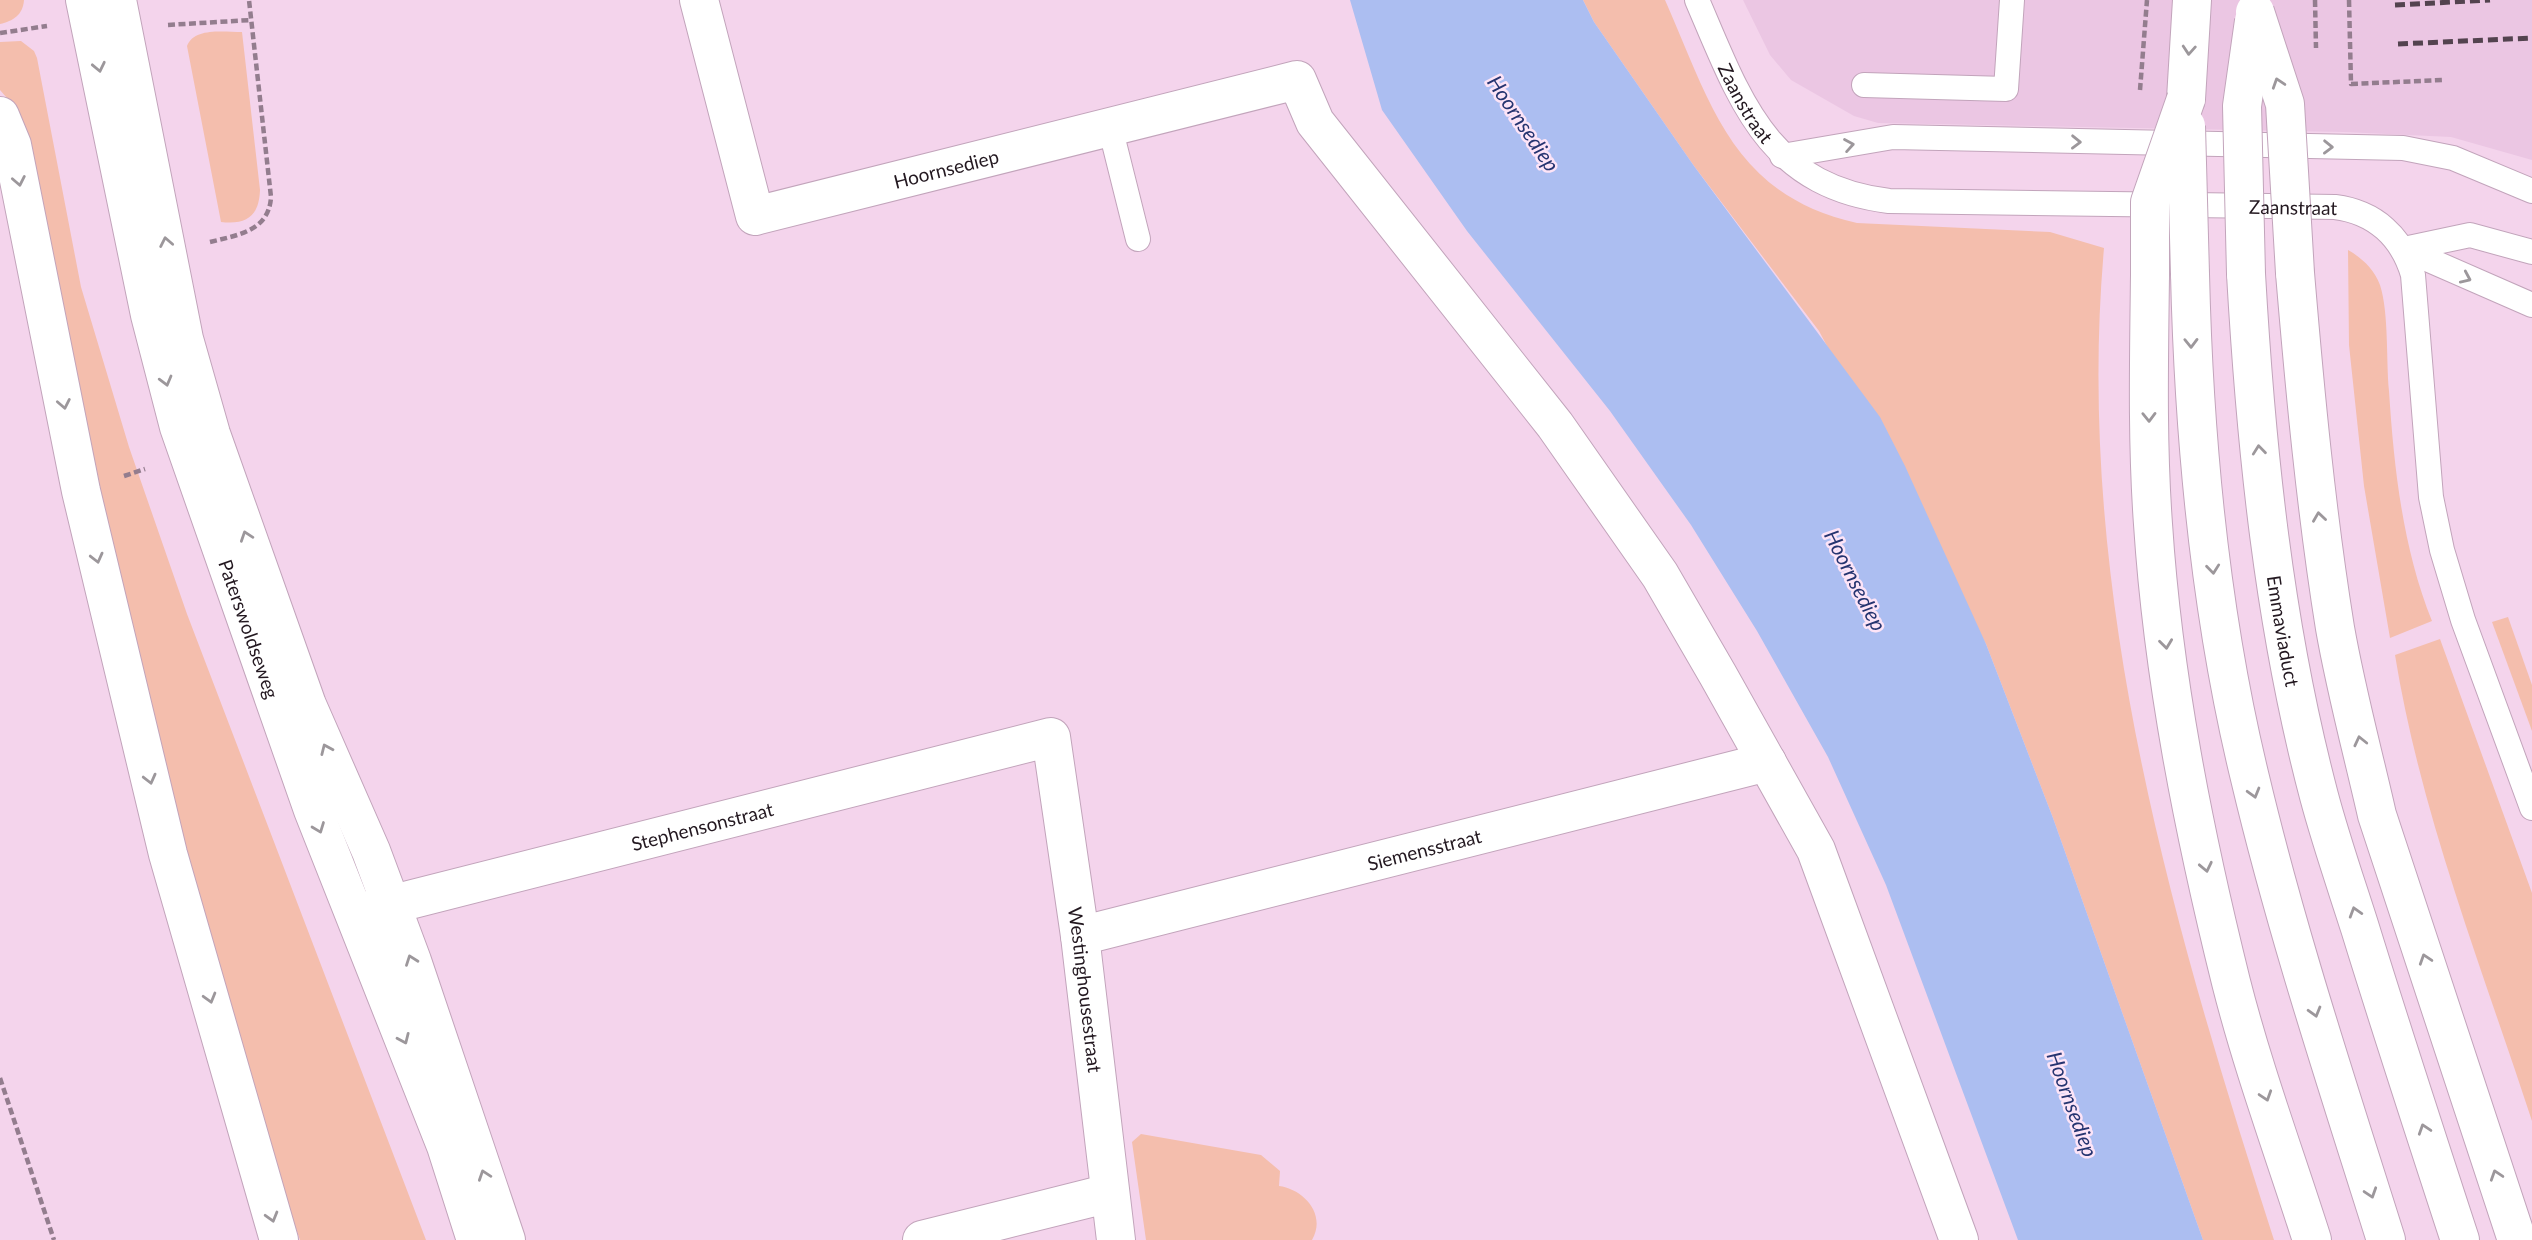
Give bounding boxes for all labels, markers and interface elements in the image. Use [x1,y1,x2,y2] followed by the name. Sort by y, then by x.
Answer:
[2182,44,2197,55] one-way arrow
[1714,59,1778,147] street label: Zaanstraat
[90,61,105,73] one-way arrow
[1483,70,1565,176] water label: Hoornsediep
[2272,78,2287,90] one-way arrow
[2071,135,2082,150] one-way arrow
[1843,138,1855,153] one-way arrow
[2323,139,2334,154] one-way arrow
[891,144,1001,192] street label: Hoornsediep
[11,175,26,187] one-way arrow
[2249,194,2338,219] street label: Zaanstraat
[159,236,174,248] one-way arrow
[2458,270,2471,284] one-way arrow
[2184,337,2199,348] one-way arrow
[158,375,172,387] one-way arrow
[55,398,70,410] one-way arrow
[2141,412,2156,423] one-way arrow
[2252,444,2267,456] one-way arrow
[2312,512,2327,523] one-way arrow
[1820,525,1892,635] water label: Hoornsediep
[240,531,254,543] one-way arrow
[89,551,103,563] one-way arrow
[215,556,285,701] street label: Paterswoldseweg
[2205,563,2220,575] one-way arrow
[2263,574,2305,688] street label: Emmaviaduct
[2158,638,2173,649] one-way arrow
[2354,735,2368,747] one-way arrow
[320,744,334,756] one-way arrow
[142,773,156,785] one-way arrow
[2245,786,2260,798] one-way arrow
[629,796,776,855] street label: Stephensonstraat
[311,822,325,834] one-way arrow
[1365,823,1484,874] street label: Siemensstraat
[2198,861,2213,873] one-way arrow
[1064,905,1108,1074] street label: Westinghousestraat
[2349,906,2363,918] one-way arrow
[2419,953,2433,966] one-way arrow
[406,954,420,966] one-way arrow
[201,992,216,1004] one-way arrow
[2307,1005,2322,1017] one-way arrow
[396,1032,410,1044] one-way arrow
[2042,1048,2104,1160] water label: Hoornsediep
[2258,1090,2273,1102] one-way arrow
[2417,1123,2432,1135] one-way arrow
[2489,1169,2504,1181] one-way arrow
[478,1170,492,1182] one-way arrow
[2363,1187,2378,1199] one-way arrow
[264,1211,279,1223] one-way arrow

